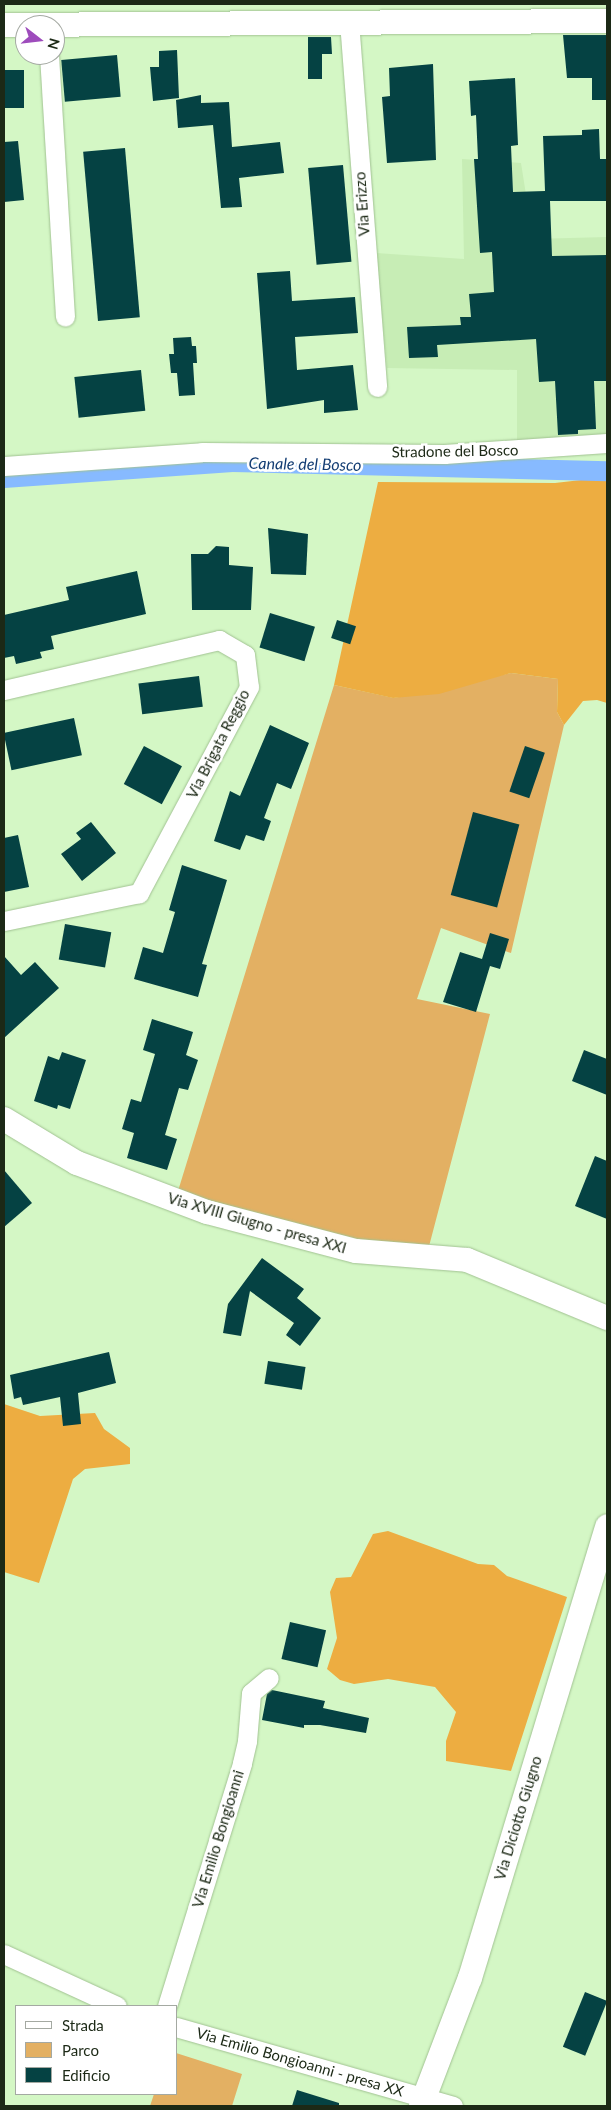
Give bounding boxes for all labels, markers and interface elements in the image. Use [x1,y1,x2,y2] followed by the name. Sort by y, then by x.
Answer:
[15,15,65,65] north arrow
[44,36,64,52] text: N
[351,171,373,237] street label: Via Erizzo
[391,441,519,461] street label: Stradone del Bosco
[248,453,362,475] water label: Canale del Bosco
[183,686,253,802] street label: Via Brigata Reggio
[166,1189,348,1257] street label: Via XVIII Giugno - presa XXI
[491,1754,545,1882] street label: Via Diciotto Giugno
[188,1768,248,1910] street label: Via Emilio Bongioanni
[15,2005,178,2095] legend
[62,2016,104,2034] text: Strada
[194,2024,406,2100] street label: Via Emilio Bongioanni - presa XX
[62,2041,99,2059] text: Parco
[62,2066,110,2084] text: Edificio

